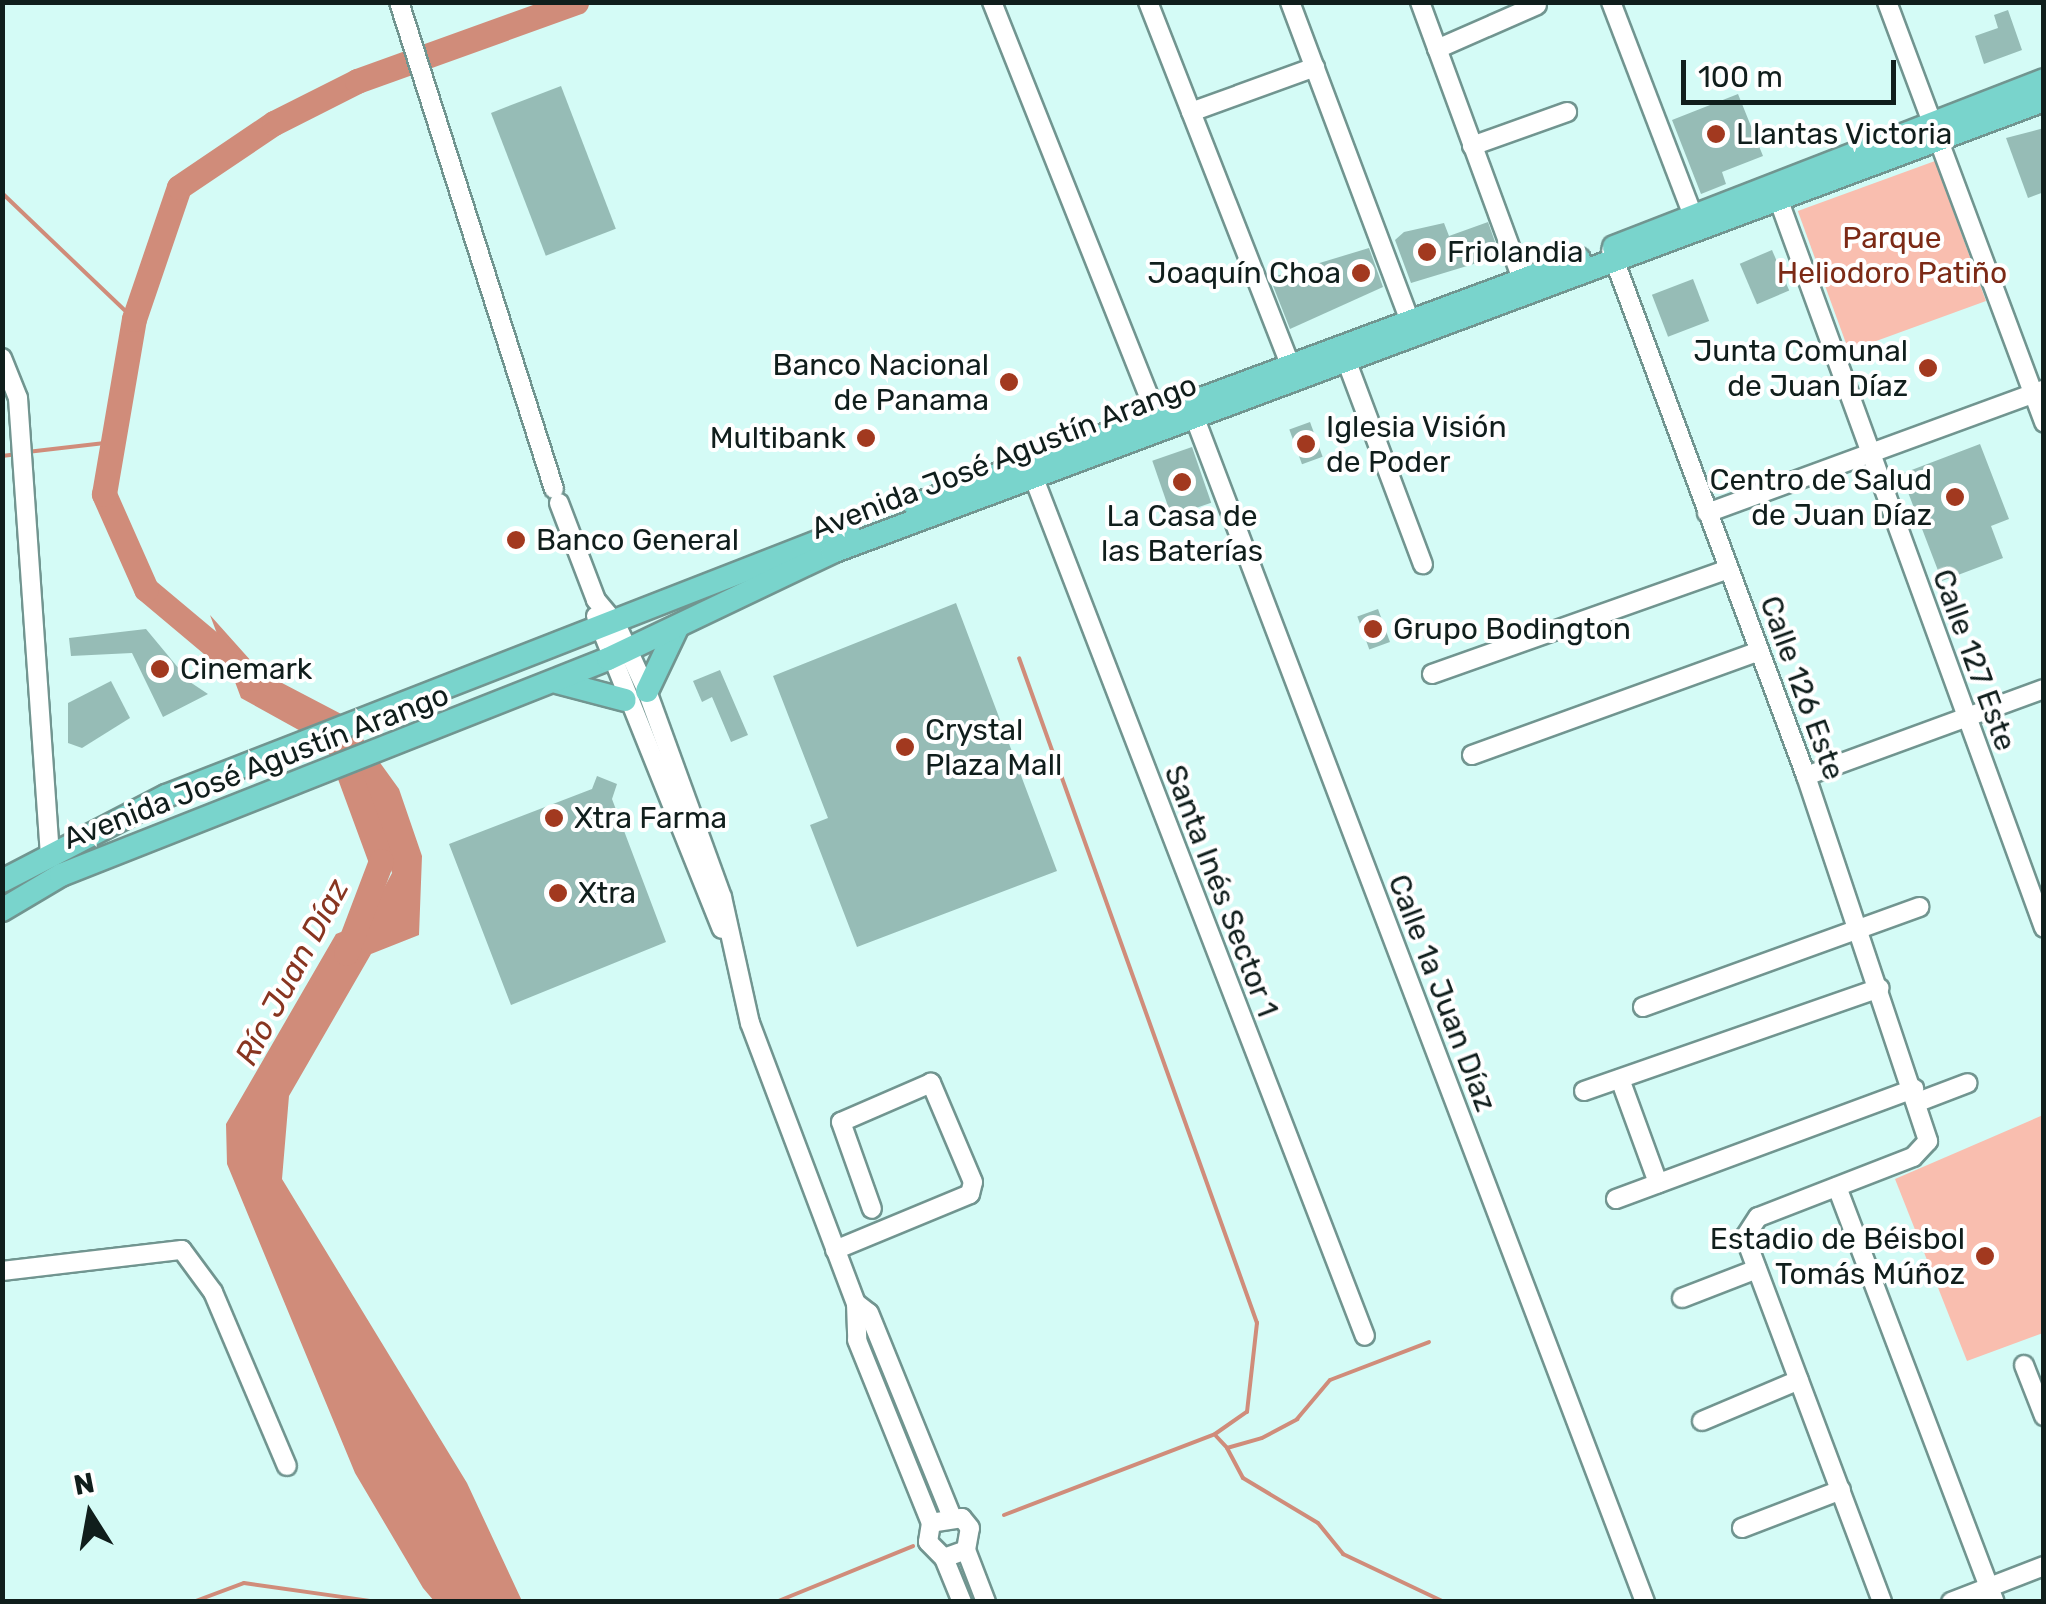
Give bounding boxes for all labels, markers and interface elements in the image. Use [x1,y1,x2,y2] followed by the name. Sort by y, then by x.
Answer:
[1686,40,1901,102] scale bar
[1698,59,1783,95] text: 100 m
[1736,116,1953,152] place label: Llantas Victoria
[1705,123,1727,145] marker: Llantas Victoria
[1777,220,2007,290] park label: Parque Heliodoro Patiño
[1447,234,1584,270] place label: Friolandia
[1416,241,1438,263] marker: Friolandia
[1147,255,1341,291] place label: Joaquín Choa
[1350,262,1372,284] marker: Joaquín Choa
[1693,333,1908,404] place label: Junta Comunal de Juan Díaz
[773,347,989,418] place label: Banco Nacional de Panama
[1917,357,1939,379] marker: Junta Comunal de Juan Díaz
[805,366,1203,548] street label: Avenida José Agustín Arango
[998,371,1020,393] marker: Banco Nacional de Panama
[1326,409,1507,480] place label: Iglesia Visión de Poder
[710,420,846,456] place label: Multibank
[855,427,877,449] marker: Multibank
[1295,433,1317,455] marker: Iglesia Visión de Poder
[1709,462,1932,532] place label: Centro de Salud de Juan Díaz
[1171,471,1193,493] marker: La Casa de las Baterías
[1942,484,1968,510] marker: Centro de Salud de Juan Díaz
[1101,498,1263,568] place label: La Casa de las Baterías
[536,522,739,558] place label: Banco General
[505,529,527,551] marker: Banco General
[1925,564,2023,756] street label: Calle 127 Este
[1752,591,1852,785] street label: Calle 126 Este
[1393,611,1631,647] place label: Grupo Bodington
[1362,618,1384,640] marker: Grupo Bodington
[180,651,312,687] place label: Cinemark
[149,658,171,680] marker: Cinemark
[57,676,455,858] street label: Avenida José Agustín Arango
[925,712,1062,782] place label: Crystal Plaza Mall
[894,736,916,758] marker: Crystal Plaza Mall
[1156,760,1286,1022] street label: Santa Inés Sector 1
[574,800,727,836] place label: Xtra Farma
[543,807,565,829] marker: Xtra Farma
[1380,869,1504,1117] street label: Calle 1a Juan Díaz
[227,872,357,1072] water label: Río Juan Díaz
[578,875,636,911] place label: Xtra
[547,882,569,904] marker: Xtra
[1710,1221,1965,1292] place label: Estadio de Béisbol Tomás Múñoz
[1974,1245,1996,1267] marker: Estadio de Béisbol Tomás Múñoz
[40,1464,140,1564] north arrow
[71,1466,97,1502] text: N

